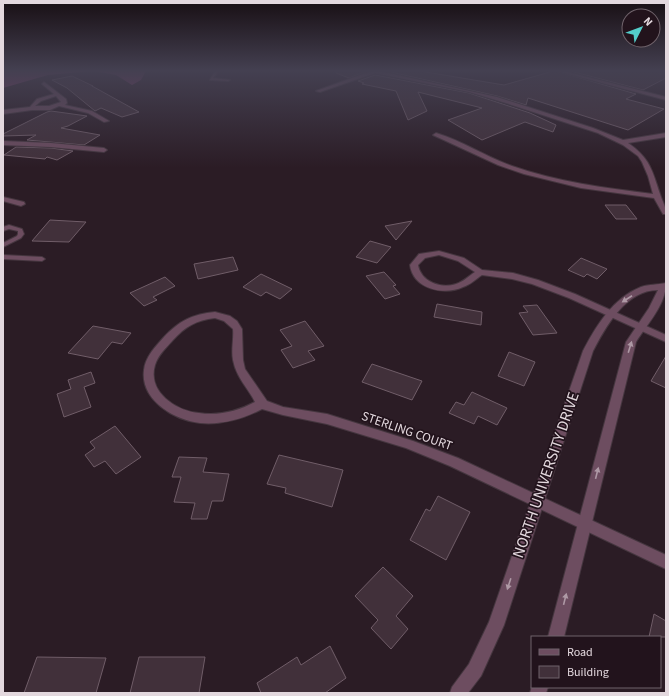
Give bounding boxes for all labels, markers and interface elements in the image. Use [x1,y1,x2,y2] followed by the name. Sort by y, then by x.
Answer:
[621,8,661,48] north arrow
[640,14,656,29] text: N
[622,296,633,303] one-way arrow
[627,341,633,353] one-way arrow
[507,389,585,561] street label: NORTH UNIVERSITY DRIVE
[359,407,455,455] street label: STERLING COURT
[595,467,601,479] one-way arrow
[506,579,512,591] one-way arrow
[563,593,569,605] one-way arrow
[531,636,661,688] legend
[567,644,593,661] text: Road
[567,664,609,681] text: Building

